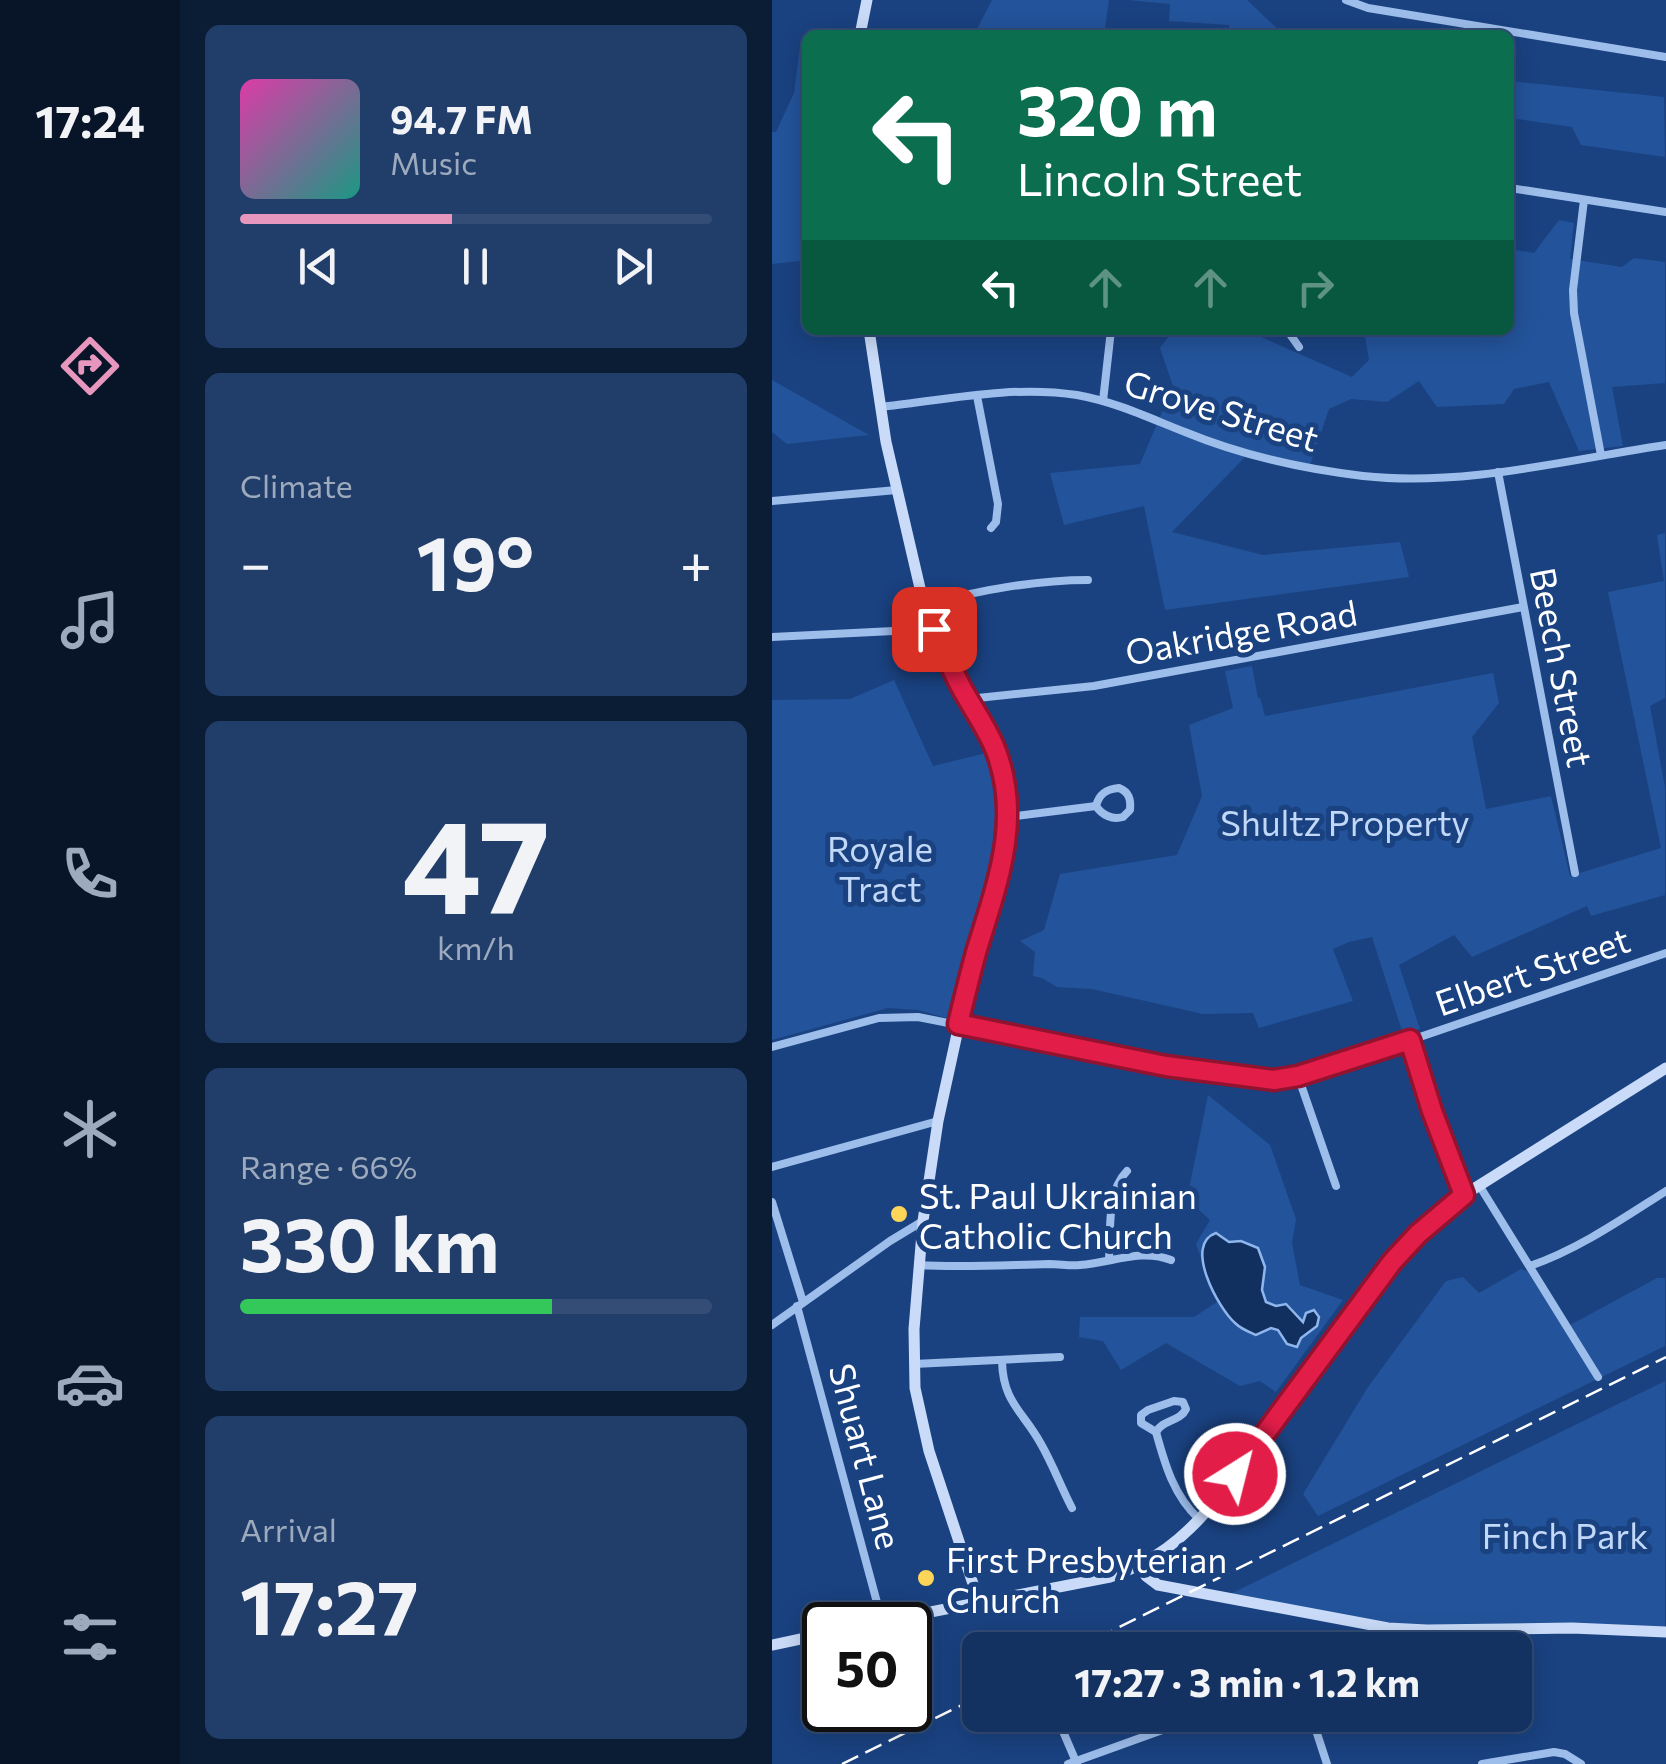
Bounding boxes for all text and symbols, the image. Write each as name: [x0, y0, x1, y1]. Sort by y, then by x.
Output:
text: 320 m: [1017, 65, 1218, 150]
icon: left: [852, 70, 982, 200]
text: 17:24: [35, 92, 145, 147]
text: 94.7 FM: [390, 95, 533, 142]
text: Music: [390, 142, 477, 182]
text: Lincoln Street: [1017, 150, 1302, 205]
icon: previous: [291, 239, 346, 294]
icon: pause: [448, 239, 503, 294]
icon: next: [606, 239, 661, 294]
icon: left: [973, 260, 1028, 315]
icon: ahead: [1078, 260, 1133, 315]
icon: ahead: [1183, 260, 1238, 315]
icon: right: [1288, 260, 1343, 315]
icon: directions: [55, 331, 125, 401]
street label: Grove Street: [1120, 359, 1324, 459]
text: Climate: [240, 465, 353, 505]
text: 19°: [417, 515, 534, 606]
text: −: [240, 528, 271, 595]
text: +: [680, 528, 712, 595]
street label: Beech Street: [1523, 564, 1603, 770]
icon: music: [55, 585, 125, 655]
pin: [892, 587, 977, 672]
street label: Oakridge Road: [1122, 589, 1360, 673]
icon: arrive: [907, 602, 962, 657]
text: 47: [402, 782, 550, 941]
park label: Shultz Property: [1220, 800, 1470, 843]
park label: Royale Tract: [827, 826, 933, 909]
icon: phone: [55, 839, 125, 909]
street label: Elbert Street: [1429, 917, 1635, 1023]
text: km/h: [437, 927, 515, 967]
icon: climate: [55, 1094, 125, 1164]
text: Range · 66%: [240, 1146, 417, 1186]
place label: St. Paul Ukrainian Catholic Church: [919, 1173, 1197, 1256]
text: 330 km: [240, 1196, 500, 1287]
marker: St. Paul Ukrainian Catholic Church: [888, 1203, 910, 1225]
icon: car: [55, 1348, 125, 1418]
street label: Shuart Lane: [822, 1359, 912, 1553]
position arrow: [1183, 1422, 1287, 1526]
text: Arrival: [240, 1509, 337, 1549]
park label: Finch Park: [1482, 1513, 1648, 1556]
place label: First Presbyterian Church: [946, 1537, 1227, 1620]
text: 17:27: [240, 1559, 418, 1650]
marker: First Presbyterian Church: [915, 1567, 937, 1589]
icon: filters: [55, 1602, 125, 1672]
speed limit sign: 50: [802, 1602, 932, 1732]
text: 17:27 · 3 min · 1.2 km: [1074, 1658, 1420, 1705]

